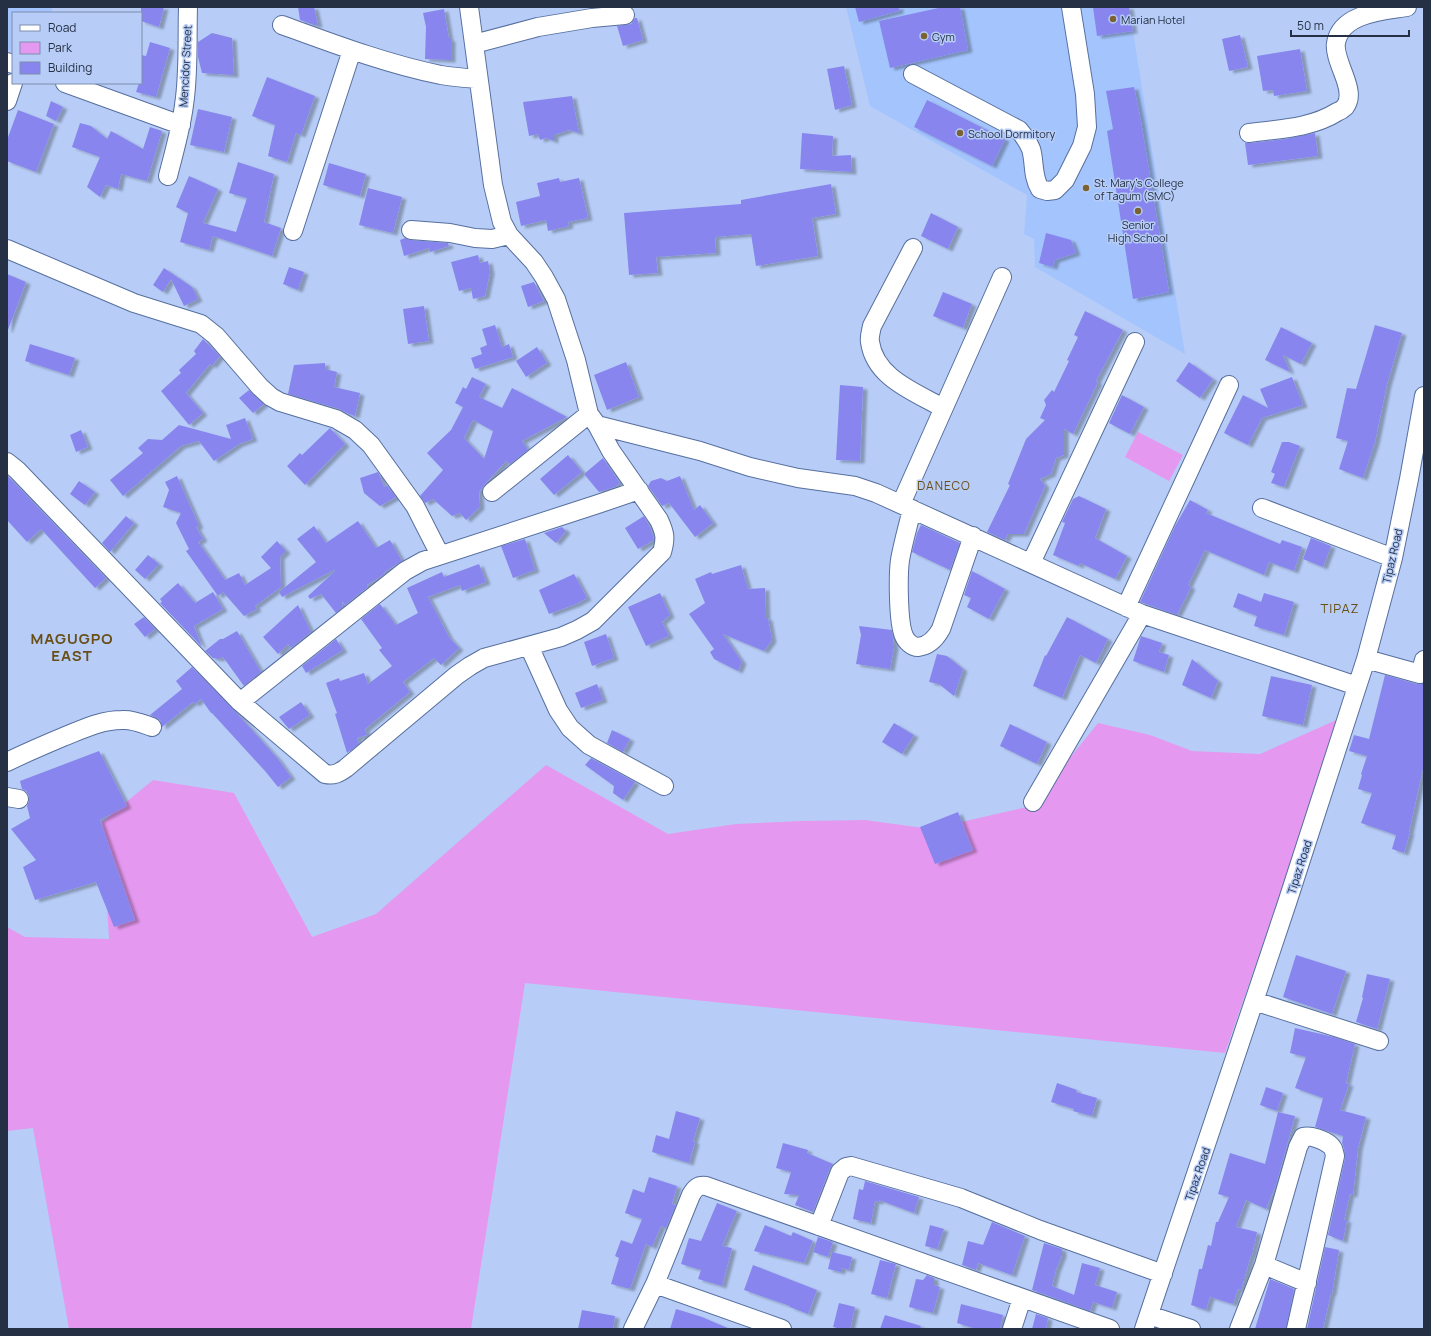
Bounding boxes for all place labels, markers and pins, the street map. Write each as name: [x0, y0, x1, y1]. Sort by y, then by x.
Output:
place label: Marian Hotel: [1121, 12, 1185, 27]
marker: Marian Hotel: [1108, 14, 1118, 24]
place label: Gym: [932, 29, 955, 44]
marker: Gym: [919, 31, 929, 41]
place label: School Dormitory: [968, 126, 1056, 141]
marker: School Dormitory: [955, 128, 965, 138]
place label: St. Mary's College of Tagum (SMC): [1094, 175, 1184, 203]
marker: St. Mary's College of Tagum (SMC): [1081, 183, 1091, 193]
marker: Senior High School: [1133, 206, 1143, 216]
place label: Senior High School: [1108, 217, 1168, 245]

